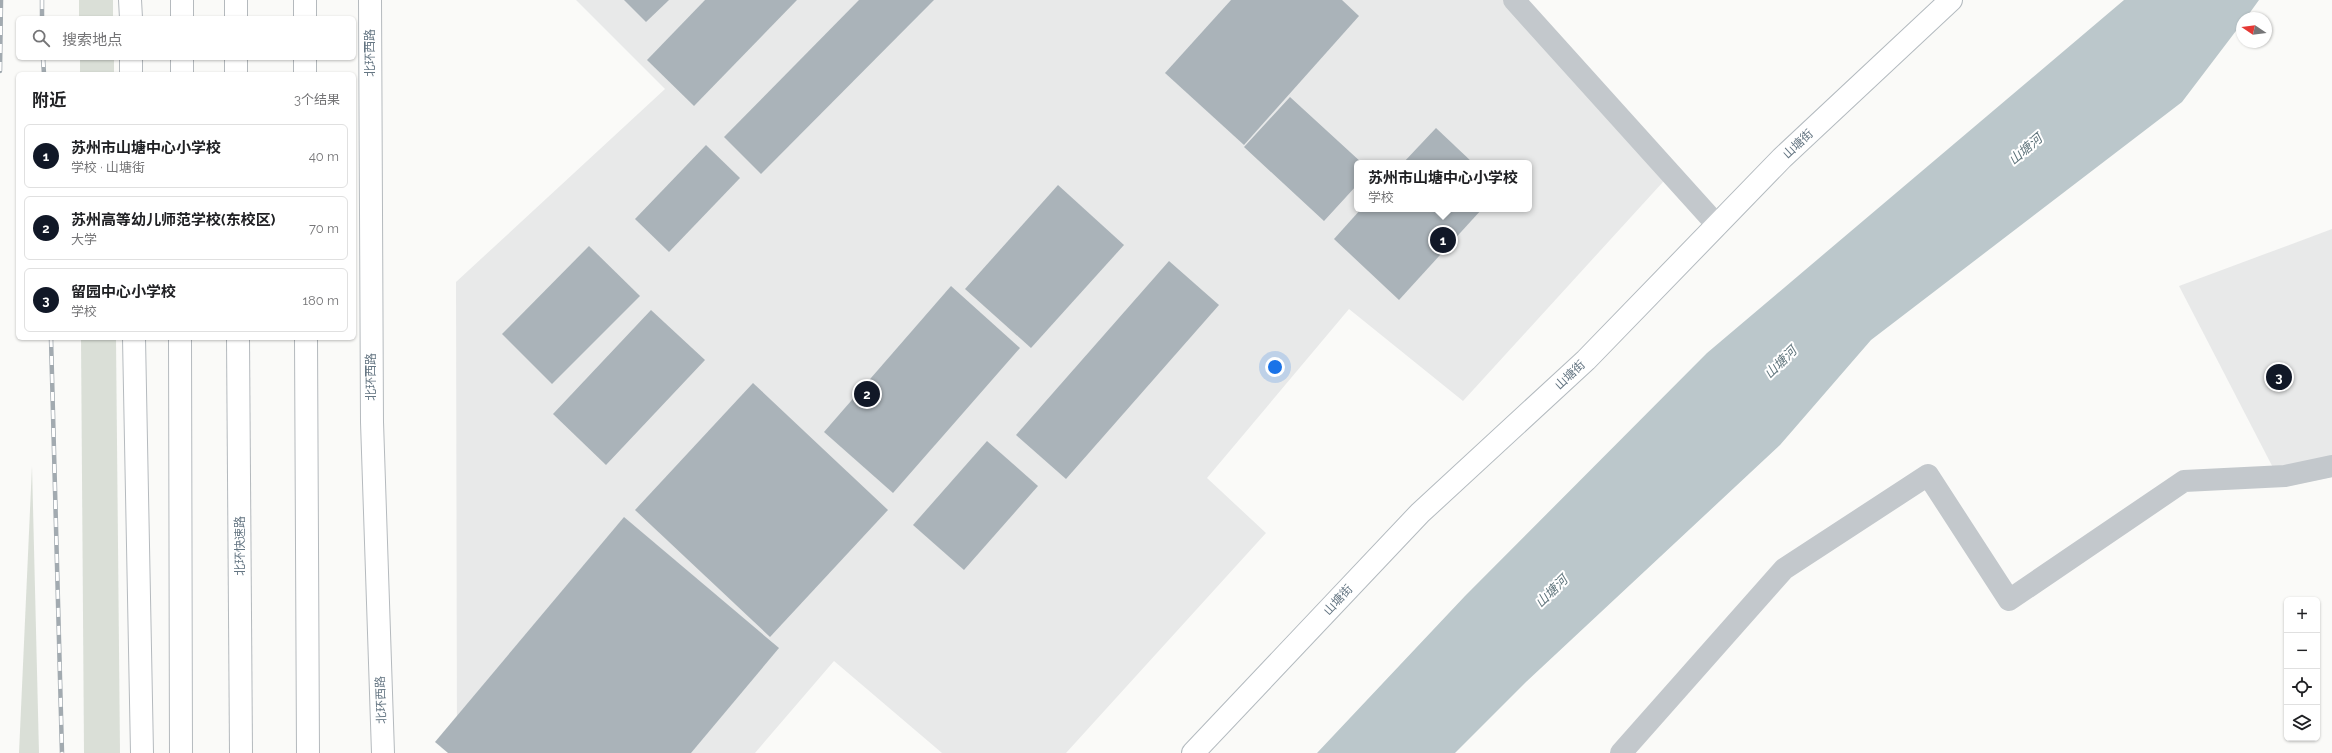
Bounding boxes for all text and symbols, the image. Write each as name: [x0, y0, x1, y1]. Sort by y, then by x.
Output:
north arrow: [2236, 12, 2272, 48]
search box: [16, 16, 356, 60]
icon: search: [30, 27, 52, 49]
street label: 北环西路: [363, 29, 377, 77]
text: 搜索地点: [62, 31, 122, 49]
text: 附近: [32, 90, 66, 110]
text: 3个结果: [294, 92, 340, 107]
street label: 山塘街: [1780, 127, 1816, 161]
water label: 山塘河: [2006, 129, 2047, 168]
text: 苏州市山塘中心小学校: [71, 139, 221, 157]
text: 1: [43, 149, 49, 164]
text: 40 m: [309, 149, 339, 164]
text: 学校 · 山塘街: [71, 160, 145, 175]
popup: [1354, 160, 1532, 212]
text: 苏州市山塘中心小学校: [1368, 169, 1518, 187]
text: 学校: [1368, 190, 1394, 205]
text: 苏州高等幼儿师范学校(东校区): [71, 211, 275, 229]
text: 2: [42, 221, 50, 236]
text: 70 m: [309, 221, 339, 236]
pin: 1: [1430, 225, 1456, 255]
text: 大学: [71, 232, 97, 247]
text: 留园中心小学校: [71, 283, 176, 301]
text: 3: [42, 293, 50, 308]
text: 180 m: [303, 293, 339, 308]
text: 学校: [71, 304, 97, 319]
water label: 山塘河: [1761, 341, 1802, 381]
street label: 北环西路: [364, 353, 378, 401]
your location: [1265, 357, 1285, 377]
street label: 山塘街: [1552, 358, 1588, 392]
pin: 3: [2266, 362, 2292, 392]
pin: 2: [854, 379, 880, 409]
street label: 北环快速路: [233, 516, 247, 576]
water label: 山塘河: [1532, 570, 1573, 610]
street label: 山塘街: [1321, 582, 1355, 618]
map controls: [2284, 597, 2320, 741]
button: +: [2284, 597, 2320, 633]
button: −: [2284, 633, 2320, 669]
button: locate: [2284, 669, 2320, 705]
street label: 北环西路: [373, 676, 389, 724]
button: layers: [2284, 705, 2320, 741]

